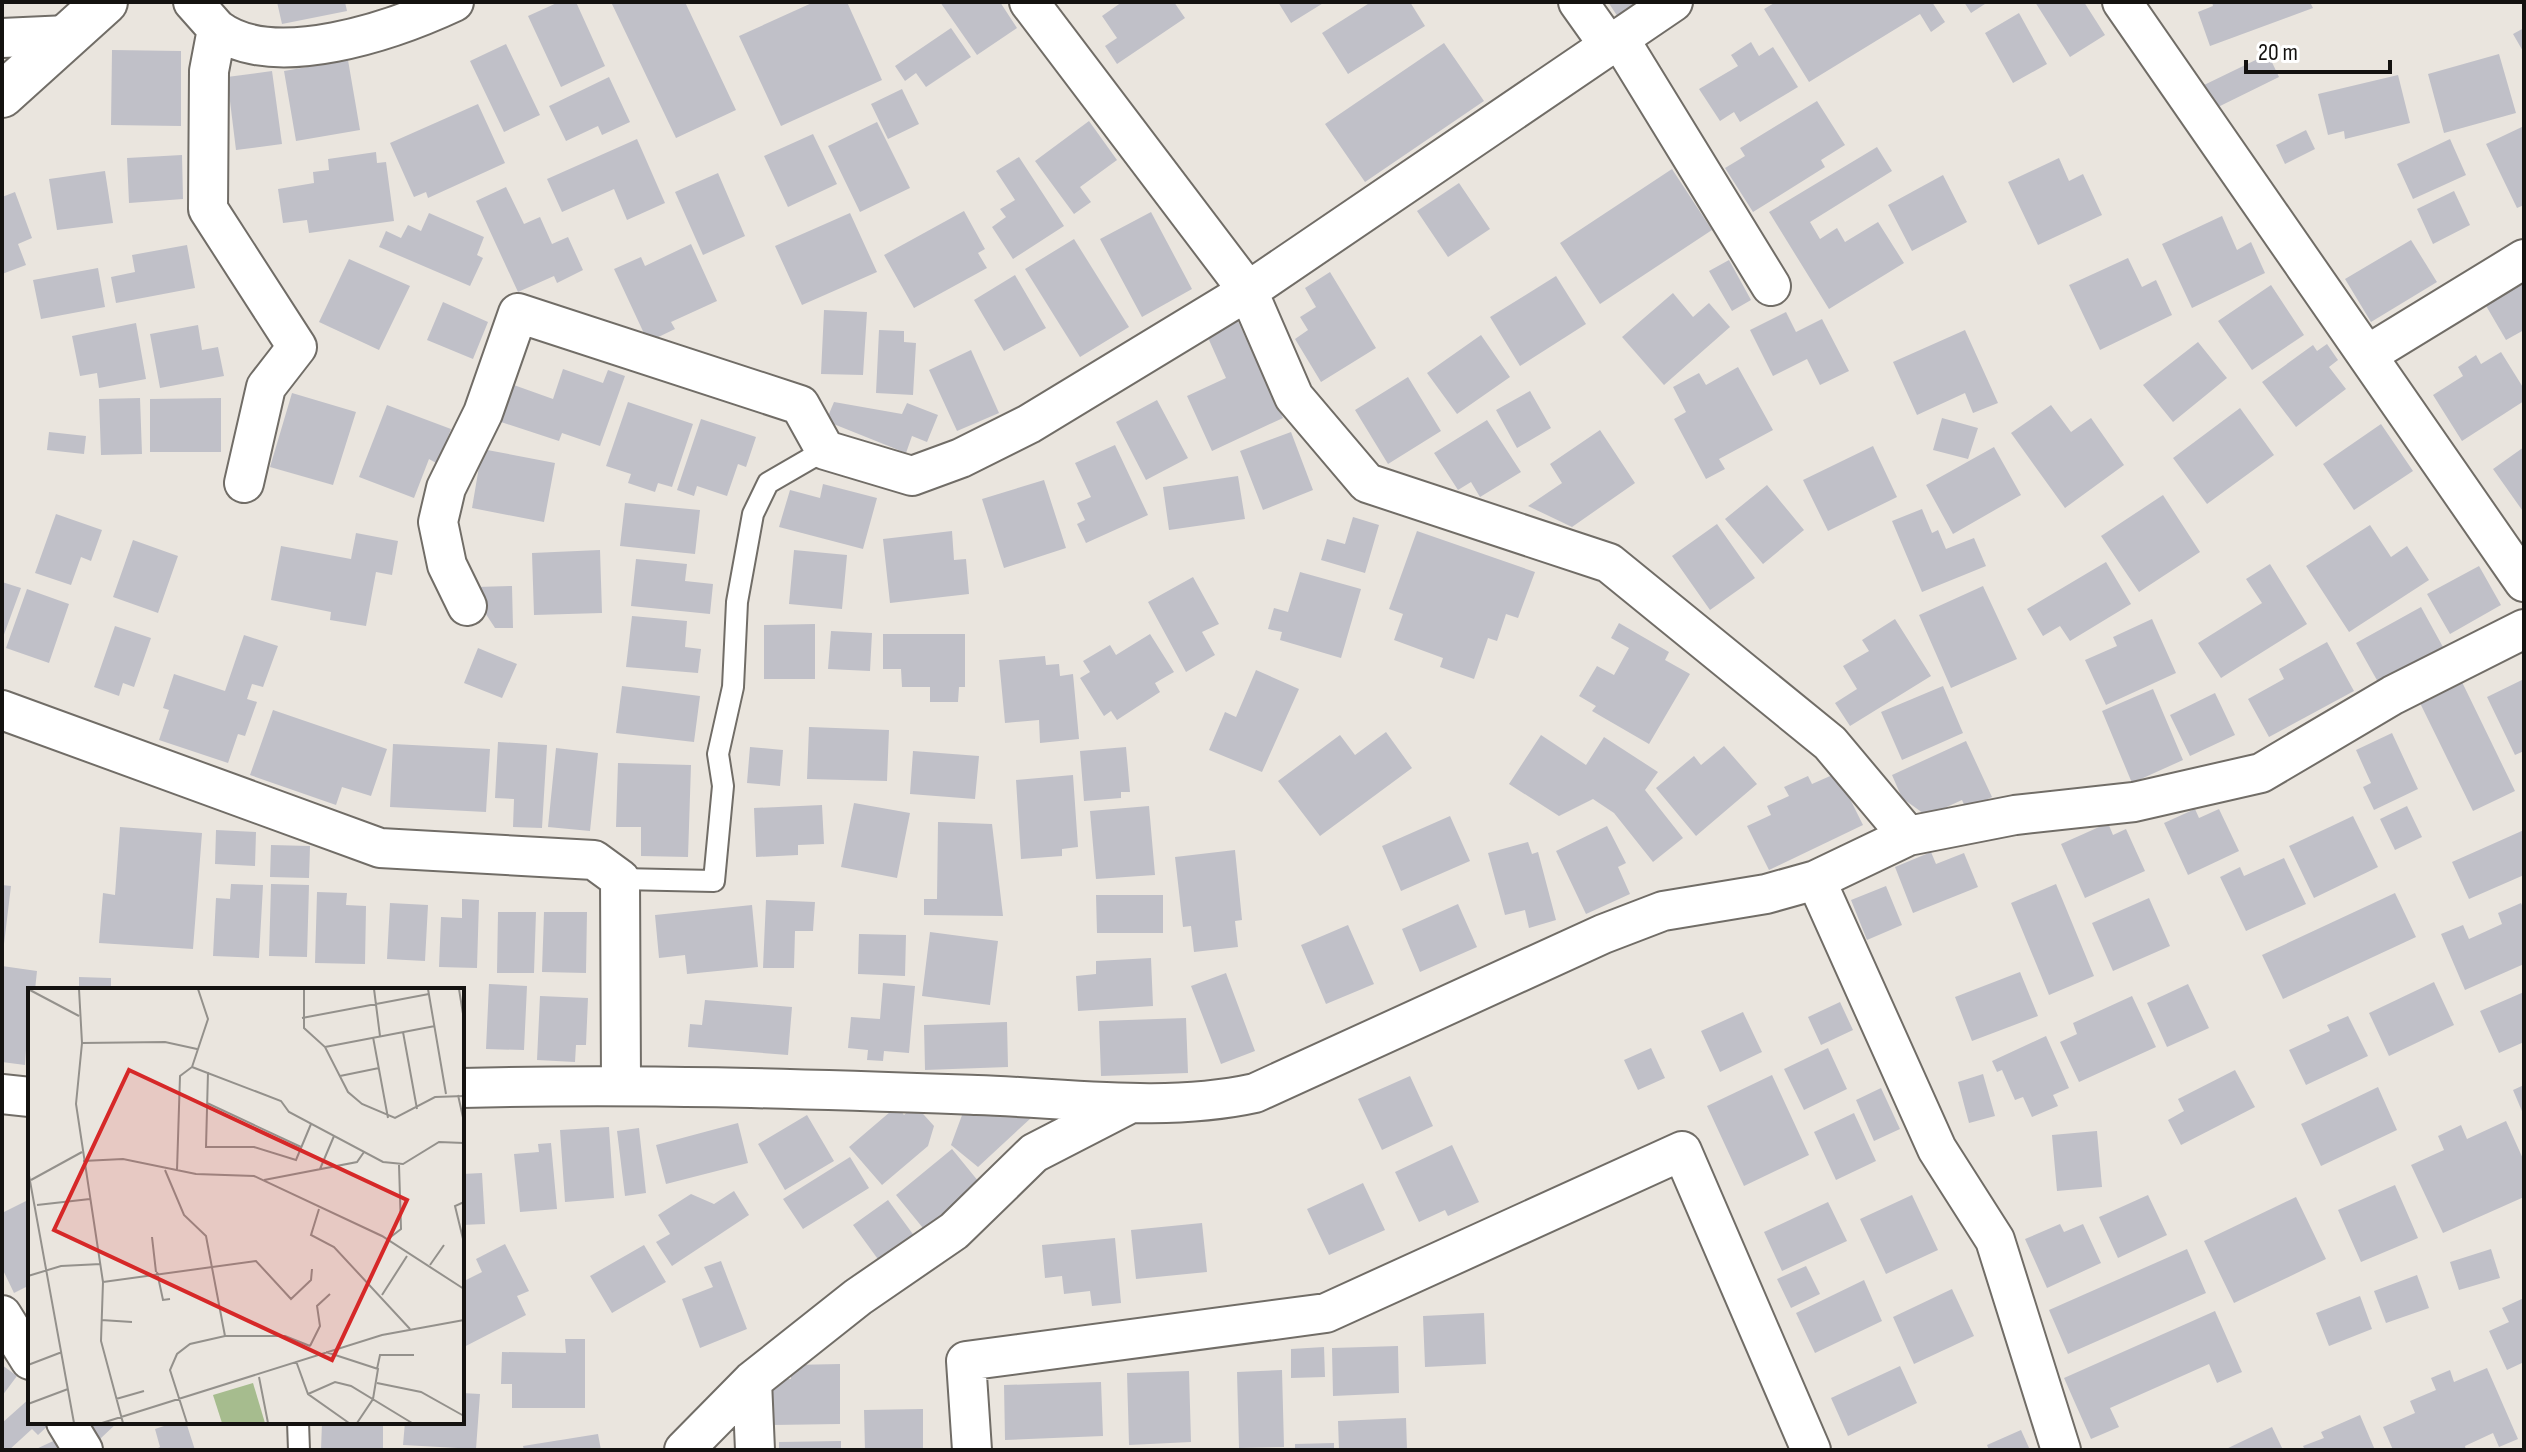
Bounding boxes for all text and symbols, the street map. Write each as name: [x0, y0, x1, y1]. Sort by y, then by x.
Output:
scale bar: [2246, 24, 2390, 74]
text: 20 m: [2258, 38, 2298, 67]
inset map: [28, 988, 464, 1424]

